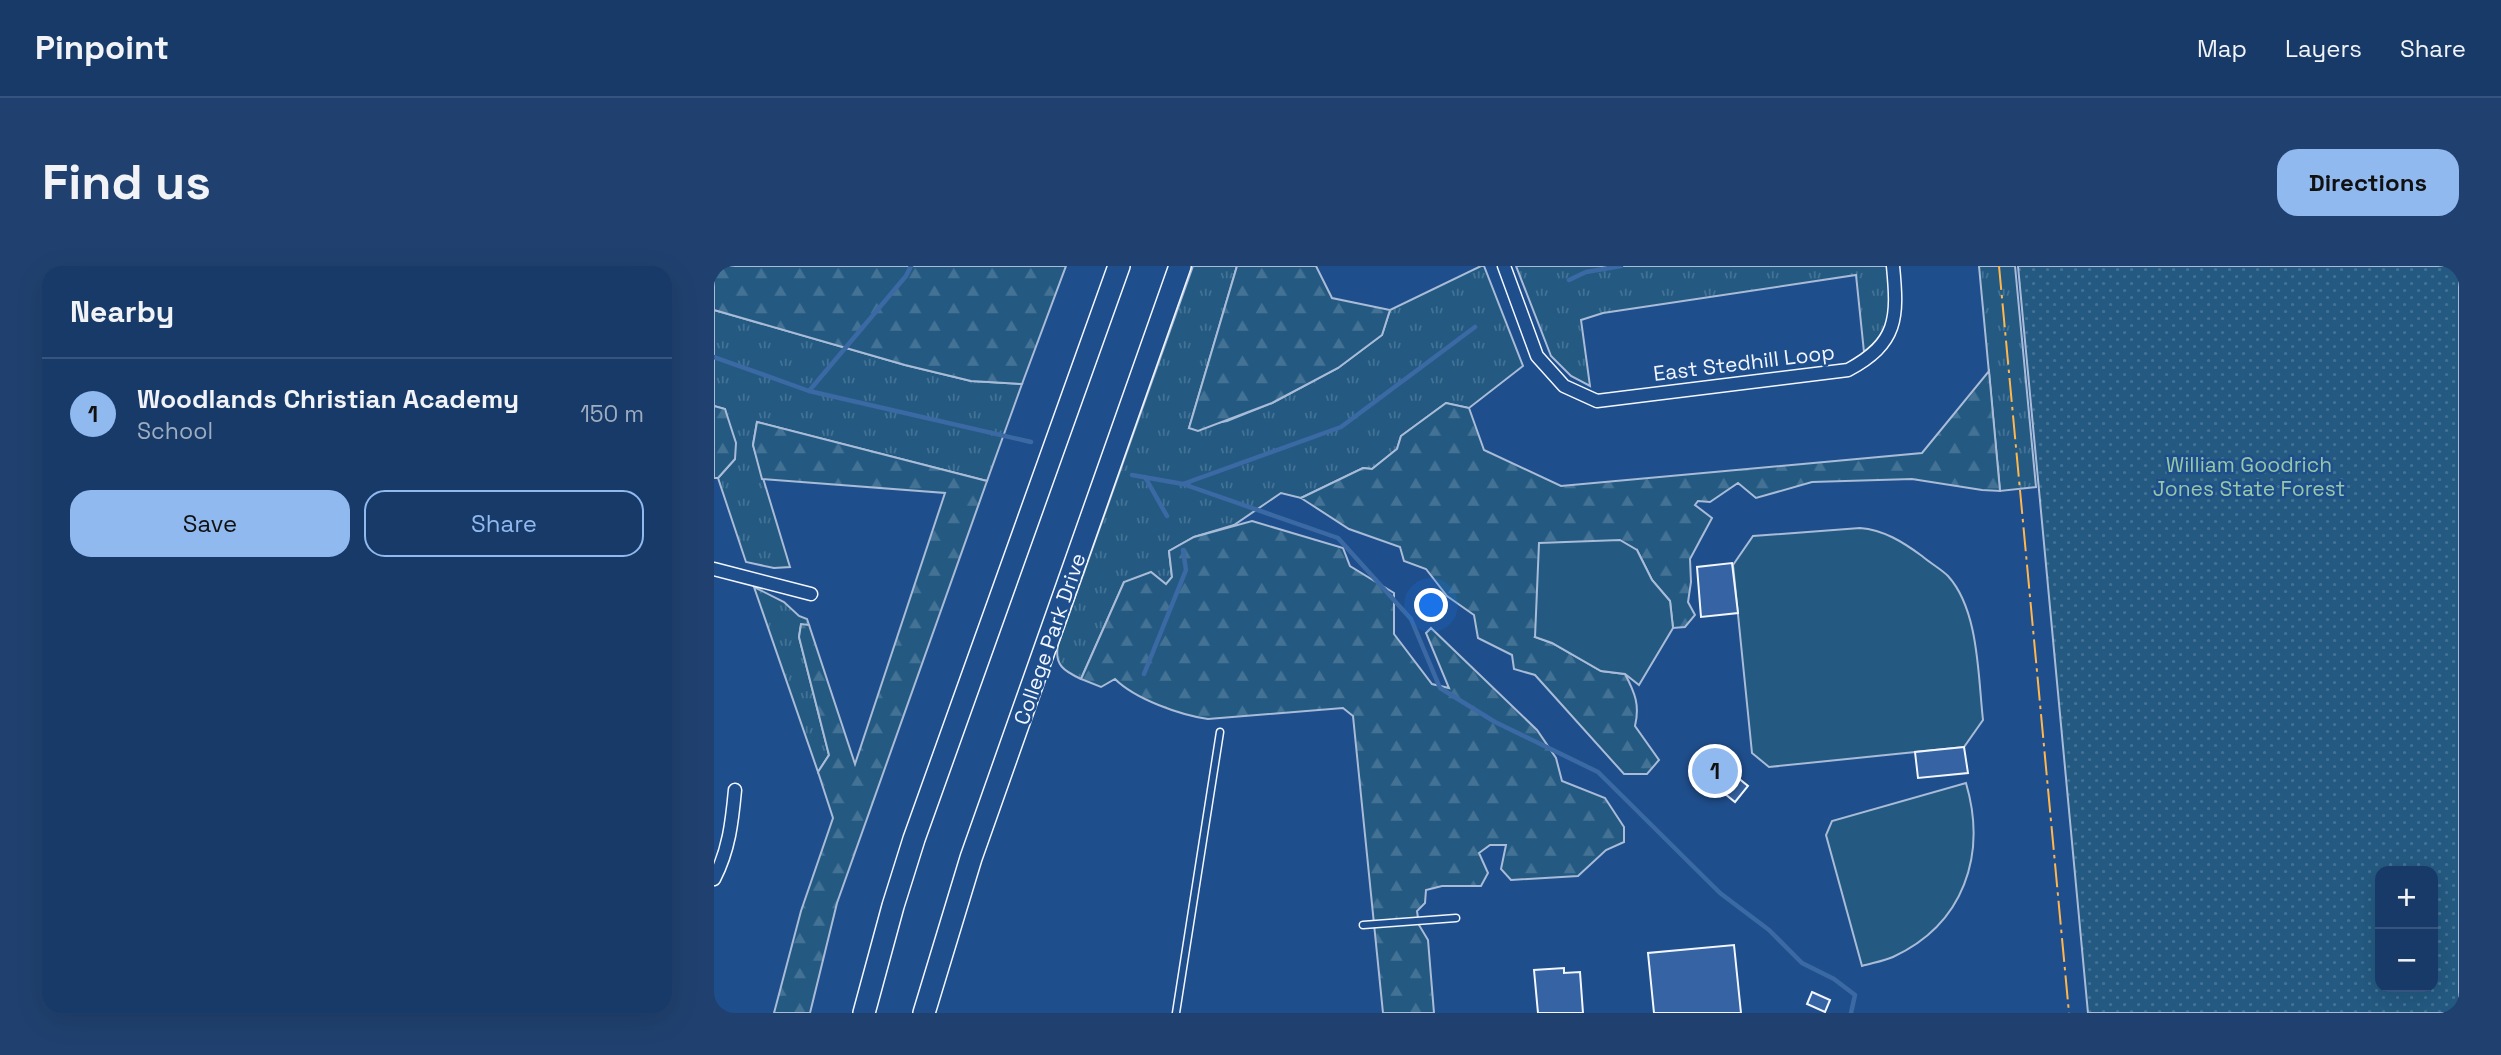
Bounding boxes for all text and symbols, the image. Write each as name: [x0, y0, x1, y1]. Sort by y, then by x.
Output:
text: Pinpoint: [35, 27, 169, 69]
text: Map: [2197, 33, 2247, 64]
text: Layers: [2285, 33, 2362, 64]
text: Share: [2400, 33, 2466, 64]
button: Directions: [2277, 149, 2459, 216]
text: Find us: [42, 151, 211, 213]
text: Nearby: [70, 292, 174, 331]
street label: East Stedhill Loop: [1652, 338, 1836, 387]
text: Woodlands Christian Academy: [137, 382, 519, 416]
text: 1: [88, 399, 98, 429]
text: 150 m: [580, 399, 644, 429]
text: School: [137, 416, 213, 446]
park label: William Goodrich Jones State Forest: [2153, 451, 2345, 502]
button: Save: [70, 490, 350, 557]
button: Share: [364, 490, 644, 557]
street label: College Park Drive: [1007, 549, 1092, 728]
your location: [1414, 588, 1448, 622]
pin: 1: [1692, 745, 1738, 797]
map controls: [2375, 866, 2438, 992]
button: +: [2375, 866, 2438, 929]
button: −: [2375, 929, 2438, 992]

